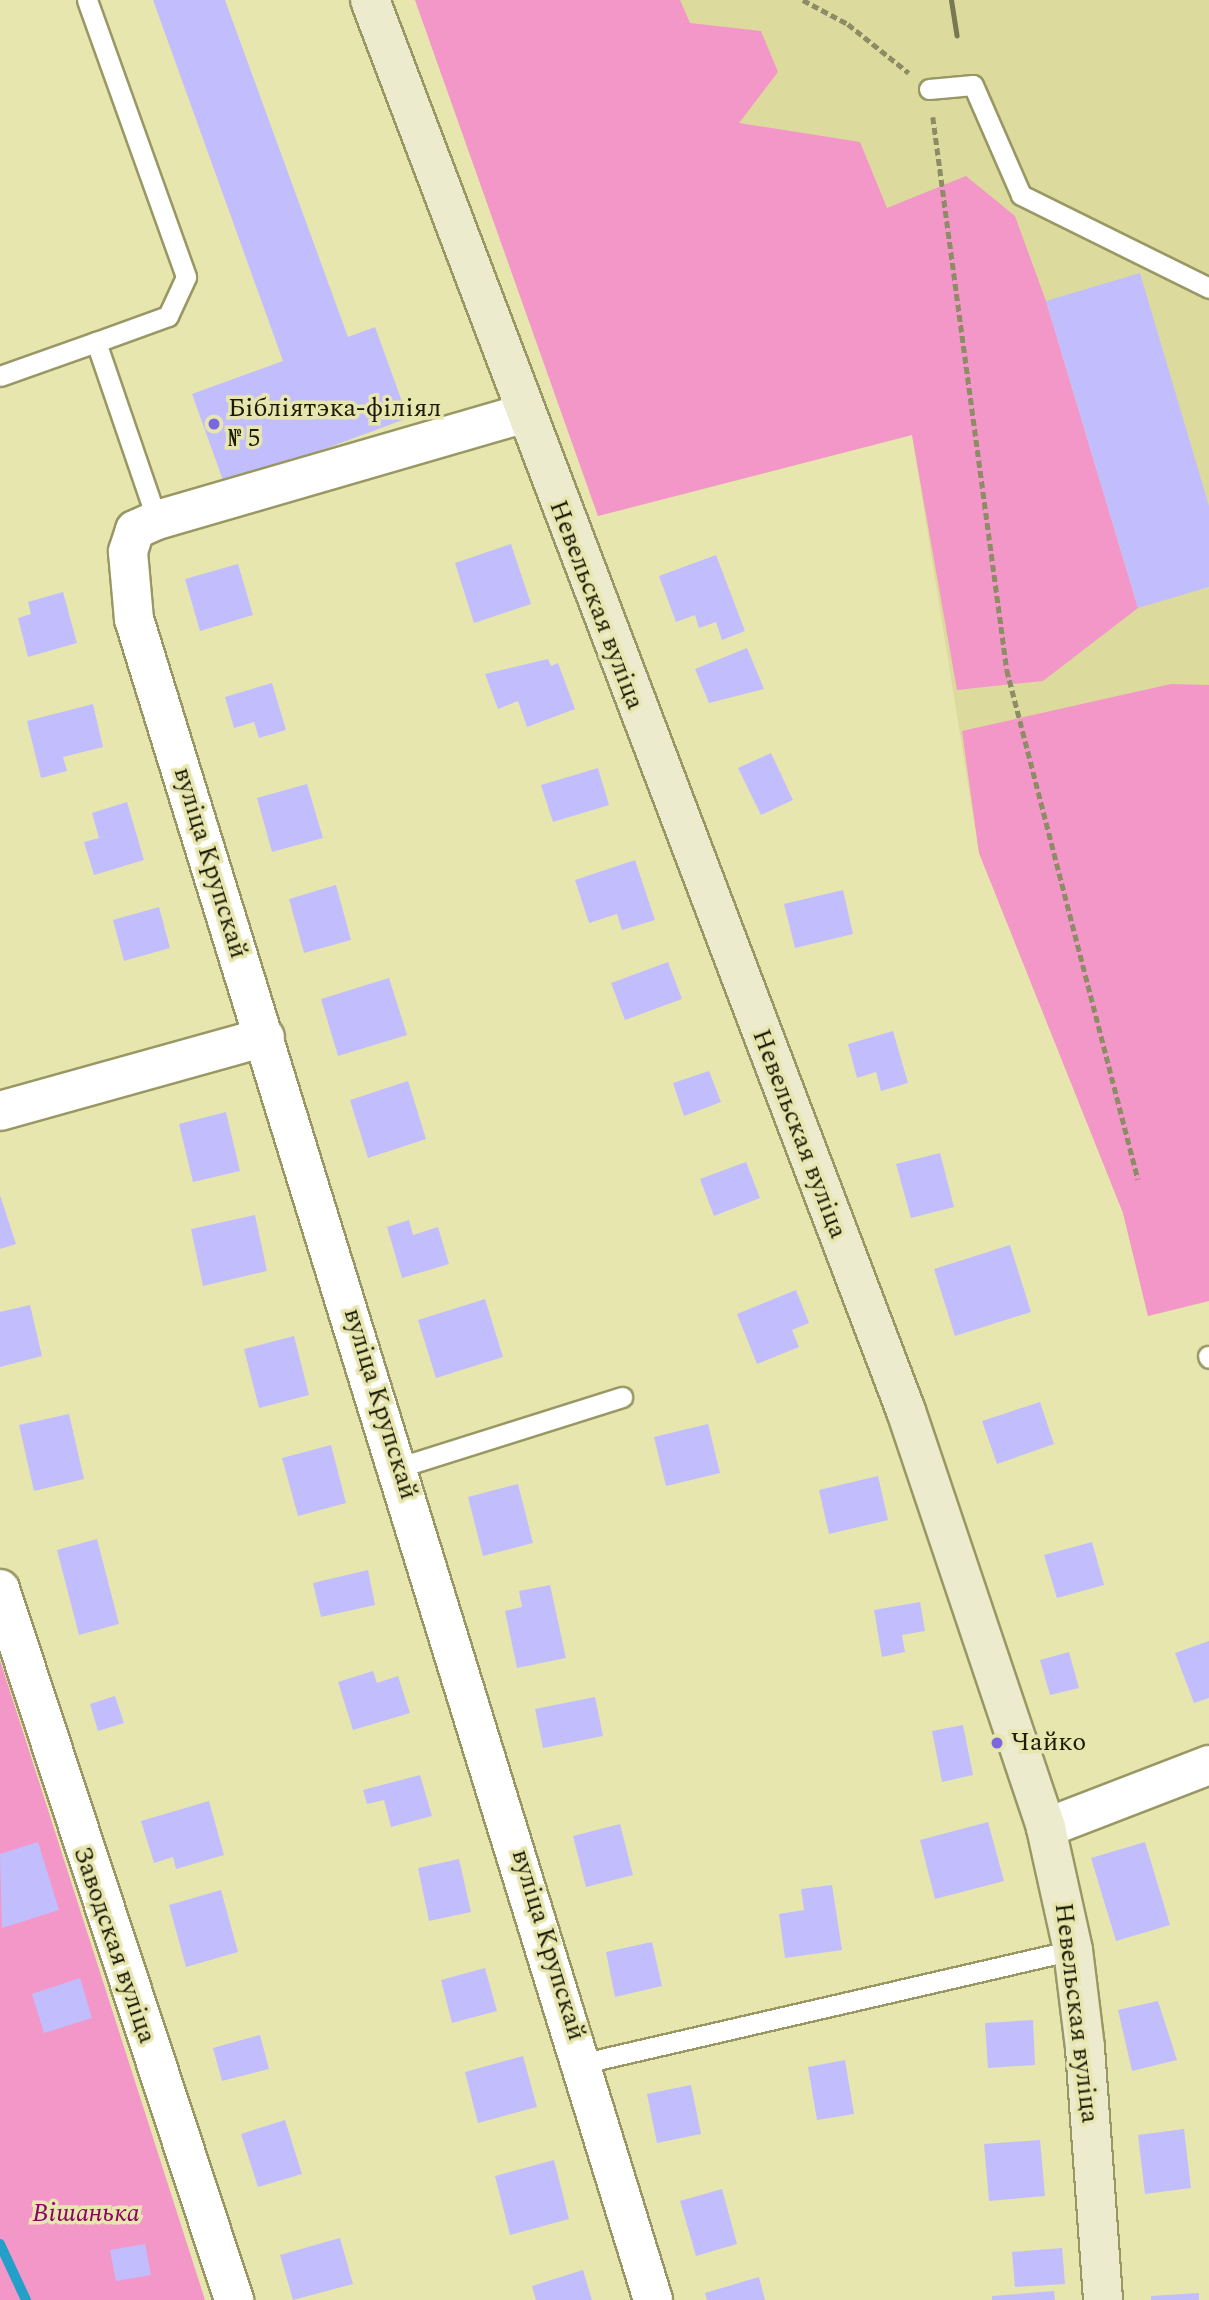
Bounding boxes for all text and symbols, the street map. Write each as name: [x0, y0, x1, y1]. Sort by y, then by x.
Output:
place label: Бібліятэка-філіял № 5: [228, 393, 441, 454]
marker: Бібліятэка-філіял № 5: [206, 416, 222, 432]
street label: Невельская вуліца: [542, 496, 650, 714]
street label: вуліца Крупскай: [166, 764, 254, 962]
street label: Невельская вуліца: [745, 1025, 853, 1243]
street label: вуліца Крупскай: [336, 1305, 424, 1503]
place label: Чайко: [1011, 1727, 1086, 1759]
marker: Чайко: [989, 1735, 1005, 1751]
street label: Заводская вуліца: [66, 1842, 162, 2048]
street label: вуліца Крупскай: [504, 1846, 592, 2044]
street label: Невельская вуліца: [1047, 1901, 1105, 2125]
park label: Вішанька: [32, 2198, 140, 2230]

